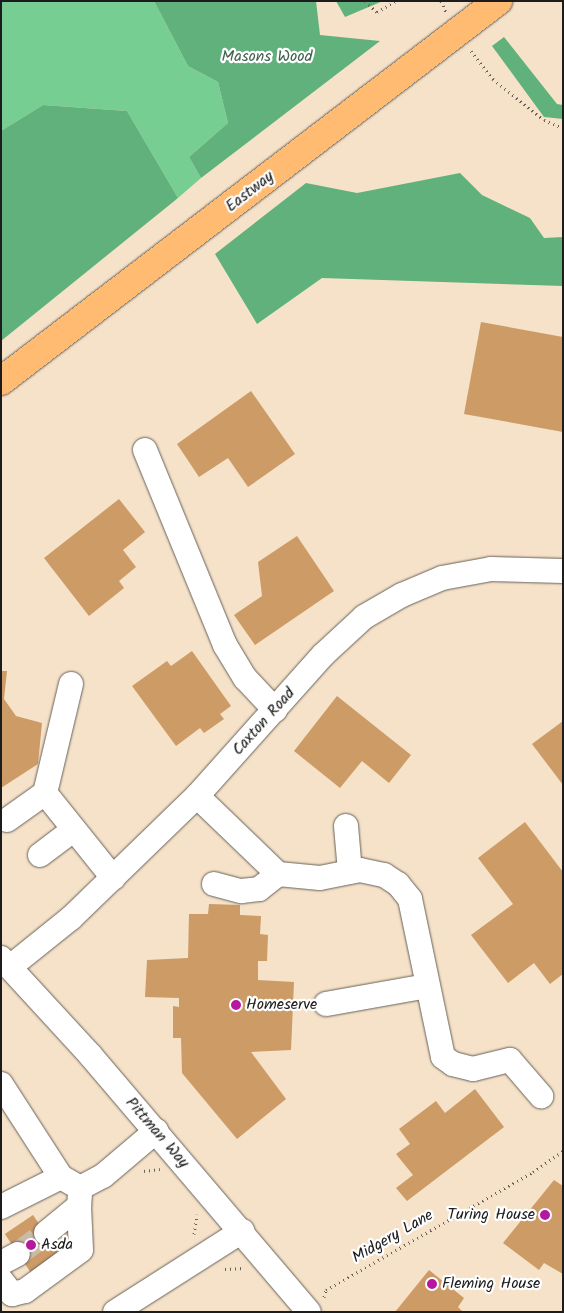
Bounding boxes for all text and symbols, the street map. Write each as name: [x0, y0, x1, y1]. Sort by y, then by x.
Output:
park label: Masons Wood: [222, 47, 312, 67]
street label: Eastway: [222, 167, 278, 217]
street label: Caxton Road: [229, 684, 299, 760]
place label: Homeserve: [246, 995, 317, 1015]
marker: Homeserve: [230, 999, 242, 1011]
street label: Pittman Way: [121, 1094, 193, 1172]
place label: Turing House: [447, 1205, 535, 1225]
street label: Midgery Lane: [349, 1206, 437, 1268]
marker: Turing House: [539, 1209, 551, 1221]
place label: Asda: [41, 1235, 73, 1255]
marker: Asda: [25, 1239, 37, 1251]
place label: Fleming House: [442, 1274, 540, 1294]
marker: Fleming House: [426, 1278, 438, 1290]

